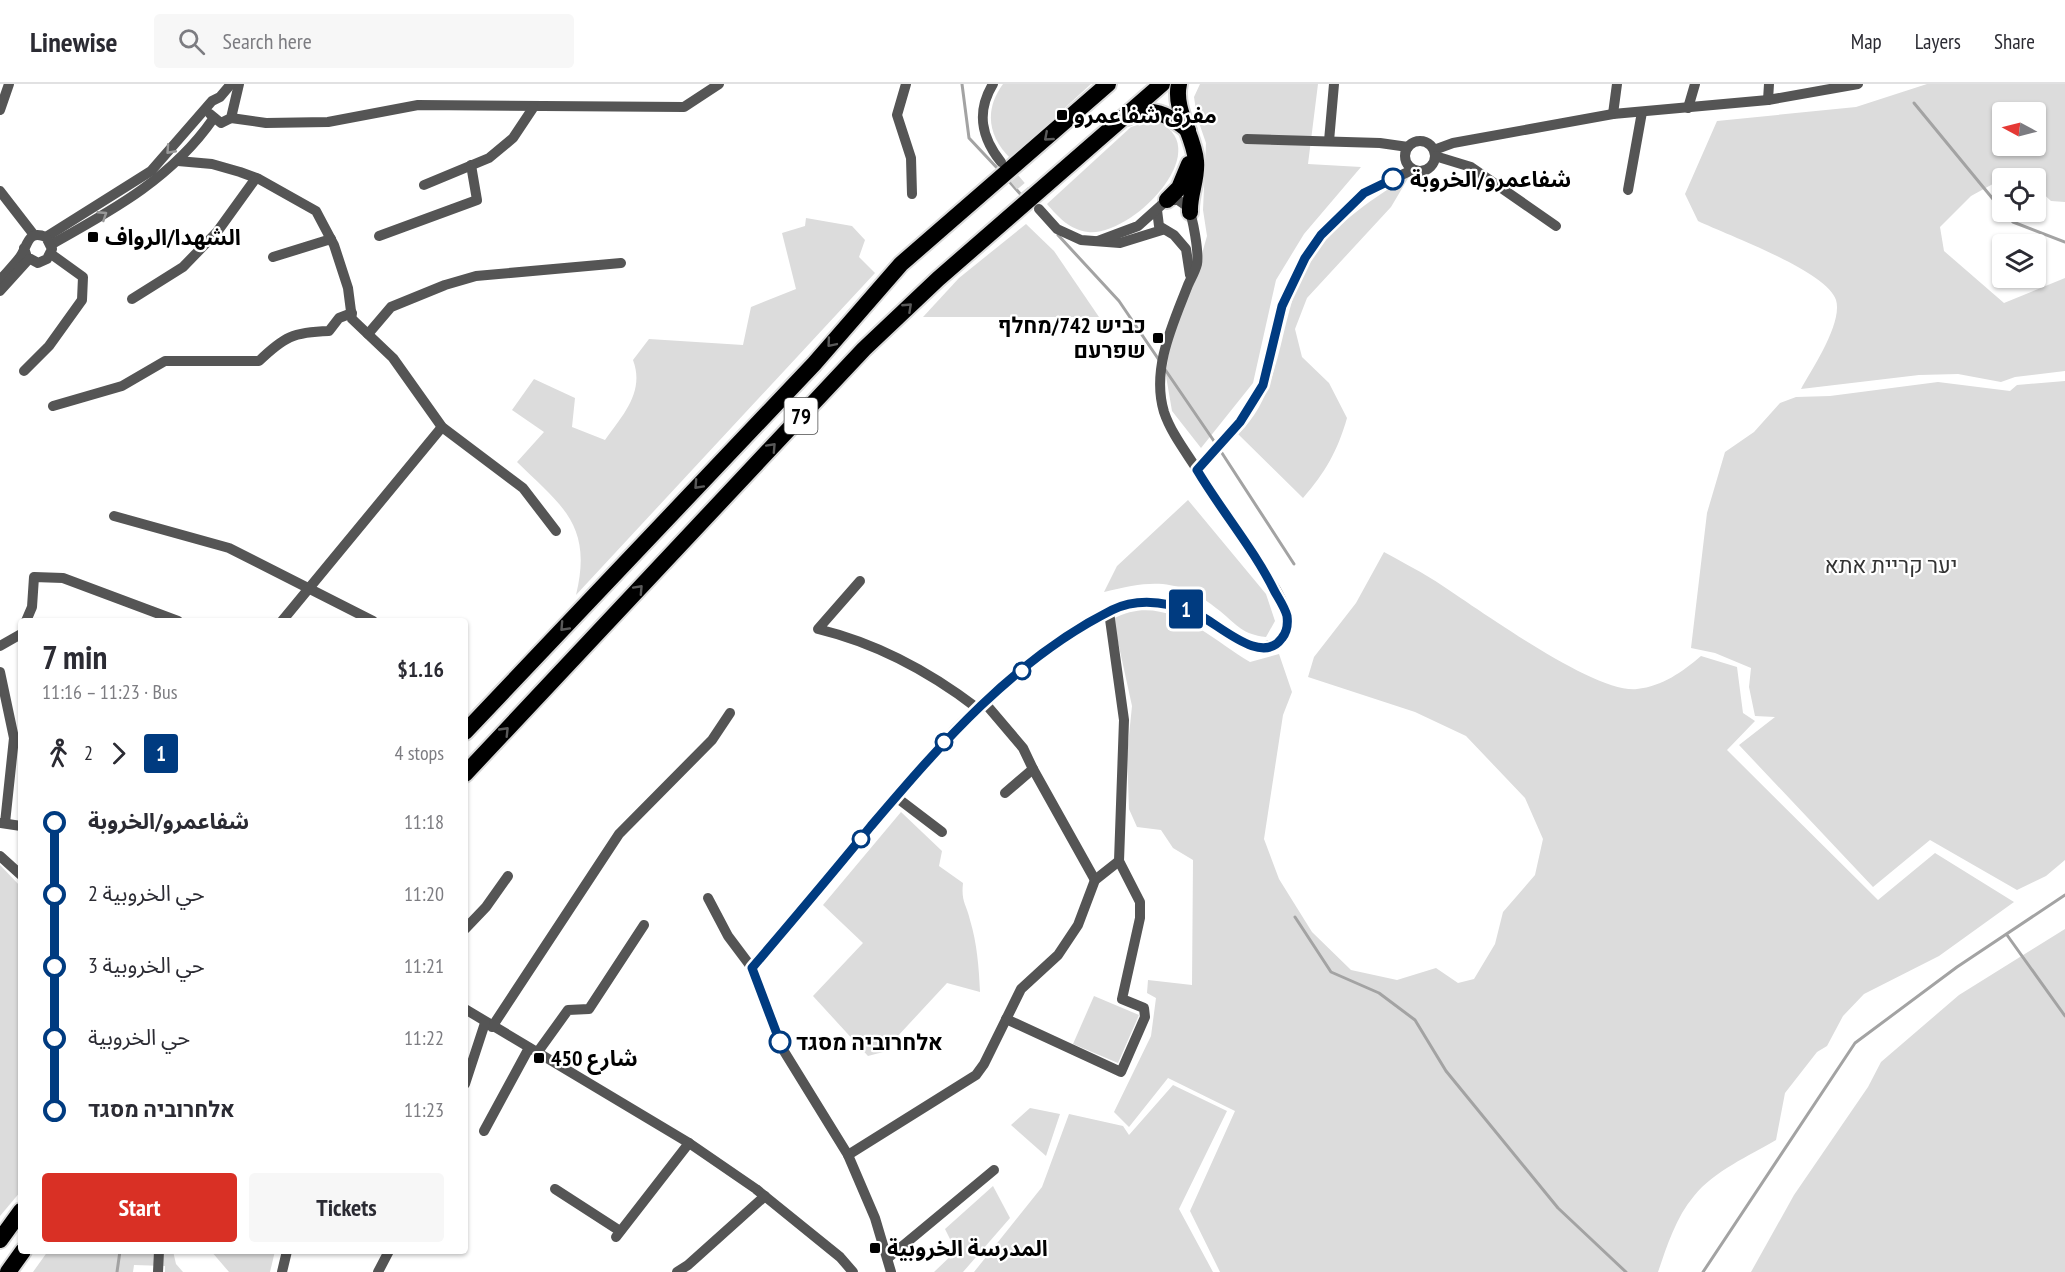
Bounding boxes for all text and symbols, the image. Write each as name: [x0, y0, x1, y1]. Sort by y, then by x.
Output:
search box: [154, 14, 574, 68]
text: Linewise: [30, 23, 118, 60]
icon: search: [175, 25, 208, 58]
text: Search here: [223, 27, 312, 55]
text: Map: [1851, 28, 1882, 55]
text: Layers: [1915, 28, 1961, 55]
text: Share: [1994, 28, 2035, 55]
place label: مفرق شفاعمرو: [1074, 101, 1217, 129]
north arrow: [1992, 102, 2046, 156]
map controls: [1992, 102, 2046, 288]
marker: مفرق شفاعمرو: [1055, 108, 1069, 122]
one-way arrow: [1044, 129, 1055, 140]
one-way arrow: [166, 143, 177, 154]
place label: شفاعمرو/الخروبة: [1410, 165, 1571, 193]
marker: شفاعمرو/الخروبة: [1382, 168, 1404, 190]
button: locate: [1992, 168, 2046, 222]
one-way arrow: [96, 212, 107, 223]
place label: الشهدا/الرواف: [105, 223, 241, 251]
marker: الشهدا/الرواف: [86, 230, 100, 244]
button: layers: [1992, 234, 2046, 288]
one-way arrow: [901, 304, 912, 315]
place label: כביש 742/מחלף שפרעם: [998, 311, 1146, 364]
marker: כביש 742/מחלף שפרעם: [1151, 331, 1165, 345]
one-way arrow: [828, 336, 839, 347]
road number: 79: [784, 398, 818, 434]
one-way arrow: [765, 443, 776, 454]
one-way arrow: [694, 479, 705, 489]
park label: יער קריית אתא: [1825, 551, 1957, 579]
one-way arrow: [632, 586, 643, 596]
line badge: 1: [1166, 590, 1206, 628]
text: 1: [1181, 596, 1191, 623]
one-way arrow: [560, 620, 571, 630]
text: 7 min: [42, 635, 107, 678]
text: $1.16: [397, 655, 444, 683]
unlabelled marker: [1013, 662, 1031, 680]
text: 11:16 – 11:23 · Bus: [42, 679, 177, 705]
one-way arrow: [498, 728, 509, 739]
unlabelled marker: [935, 733, 953, 751]
icon: walk: [42, 737, 75, 770]
icon: forward: [102, 737, 135, 770]
text: 2: [84, 740, 93, 766]
text: 1: [156, 740, 166, 767]
text: 4 stops: [395, 740, 444, 766]
text: شفاعمرو/الخروبة: [88, 807, 249, 835]
text: 11:18: [404, 809, 444, 835]
unlabelled marker: [852, 830, 870, 848]
text: حي الخروبية 2: [88, 879, 205, 907]
text: 11:20: [404, 881, 444, 907]
text: حي الخروبية 3: [88, 951, 205, 979]
text: 11:21: [404, 953, 444, 979]
text: حي الخروبية: [88, 1023, 190, 1051]
text: 11:22: [404, 1025, 444, 1051]
place label: אלחרוביה מסגד: [796, 1028, 943, 1056]
marker: אלחרוביה מסגד: [769, 1031, 791, 1053]
place label: شارع 450: [551, 1044, 638, 1075]
marker: شارع 450: [532, 1051, 546, 1065]
text: אלחרוביה מסגד: [88, 1095, 235, 1123]
text: 11:23: [404, 1097, 444, 1123]
button: Start: [42, 1173, 237, 1242]
button: Tickets: [249, 1173, 444, 1242]
place label: المدرسة الخروبية: [887, 1234, 1048, 1262]
marker: المدرسة الخروبية: [868, 1241, 882, 1255]

